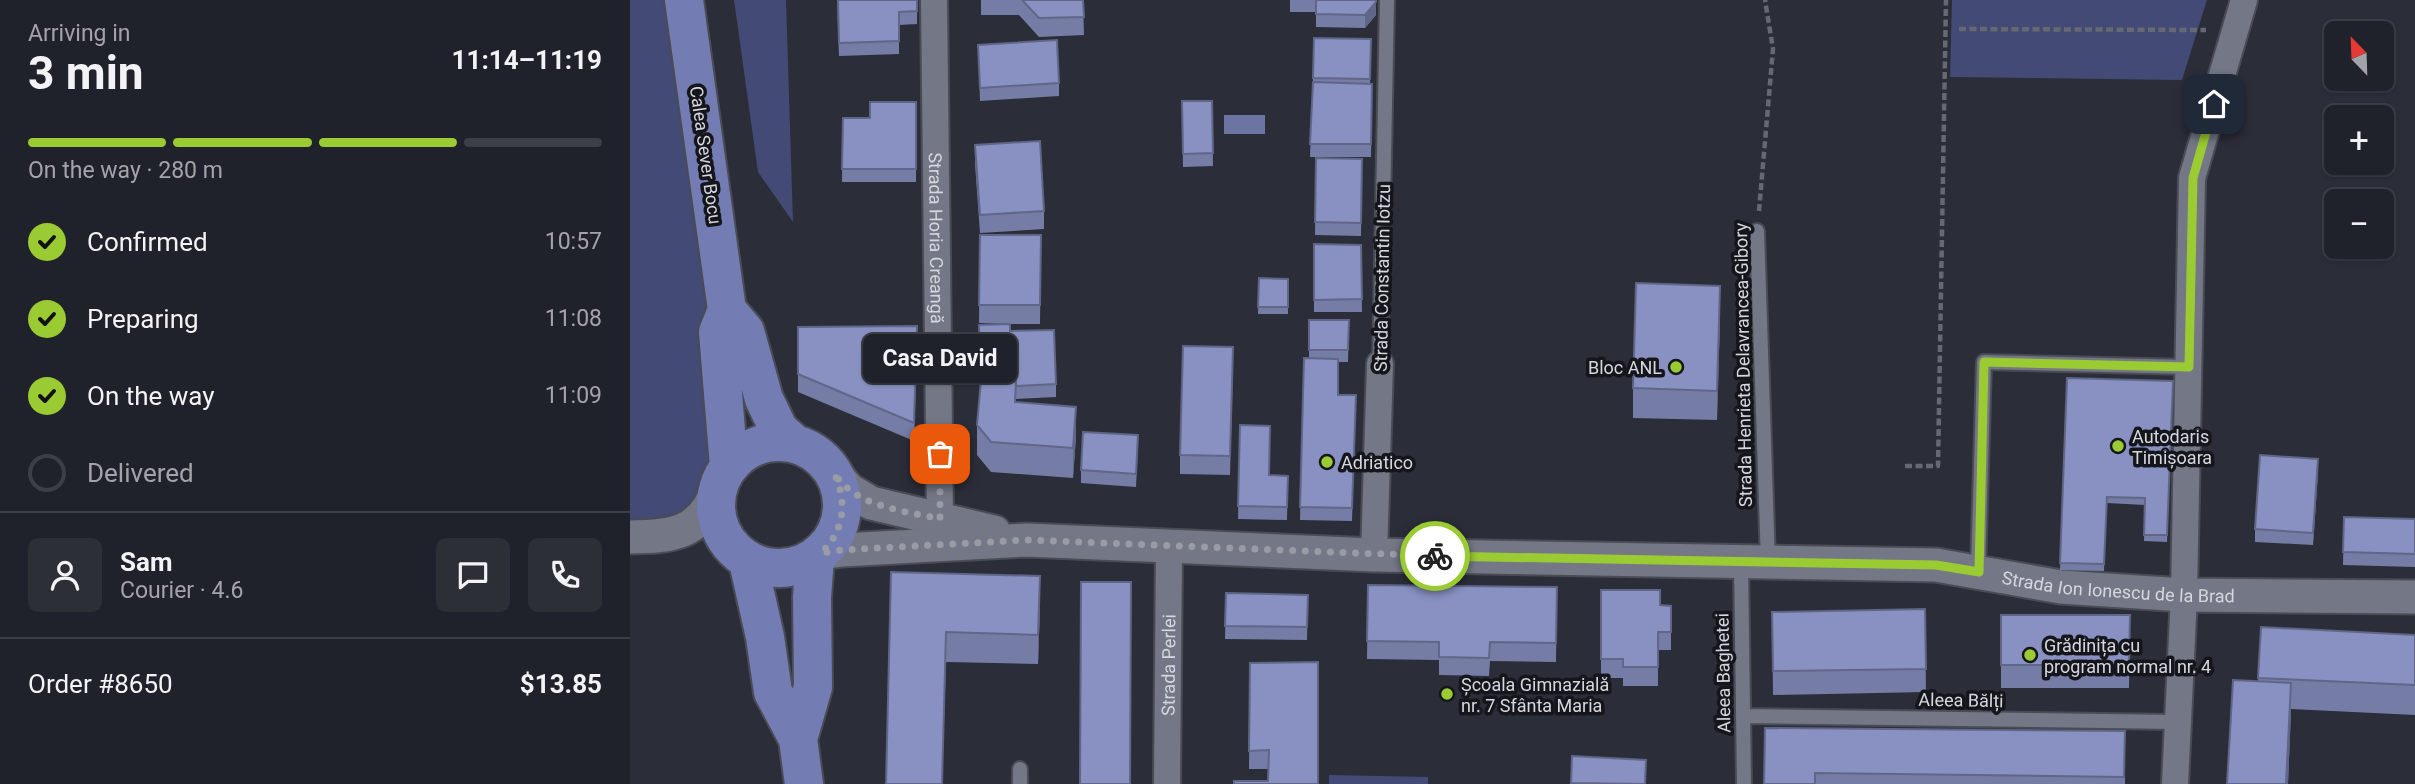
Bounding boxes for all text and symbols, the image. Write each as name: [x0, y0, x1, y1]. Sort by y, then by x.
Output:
text: Arriving in: [28, 20, 131, 47]
north arrow: [2324, 21, 2394, 91]
map controls: [2324, 21, 2394, 259]
text: 11:14–11:19: [452, 45, 602, 75]
text: 3 min: [28, 46, 144, 100]
pin: [2184, 74, 2244, 134]
street label: Calea Sever Bocu: [686, 85, 726, 225]
icon: home: [2195, 85, 2233, 123]
button: +: [2324, 105, 2394, 175]
street label: Strada Horia Creangă: [925, 152, 948, 324]
text: On the way · 280 m: [28, 157, 223, 184]
street label: Strada Constantin Iotzu: [1370, 184, 1394, 372]
button: −: [2324, 189, 2394, 259]
street label: Strada Henrieta Delavrancea-Gibory: [1730, 222, 1756, 507]
icon: check: [28, 223, 66, 261]
text: Confirmed: [87, 227, 208, 257]
text: 10:57: [545, 228, 602, 255]
icon: check: [28, 300, 66, 338]
text: Preparing: [87, 304, 199, 334]
text: 11:08: [545, 305, 602, 332]
callout: Casa David: [863, 335, 1017, 384]
text: Casa David: [883, 345, 997, 372]
place label: Bloc ANL: [1588, 357, 1662, 378]
marker: Bloc ANL: [1668, 359, 1684, 375]
icon: check: [28, 377, 66, 415]
text: On the way: [87, 381, 215, 411]
text: 11:09: [545, 382, 602, 409]
pin: [910, 424, 970, 484]
place label: Autodaris Timișoara: [2132, 426, 2212, 469]
icon: bag: [921, 435, 959, 473]
marker: Autodaris Timișoara: [2110, 438, 2126, 454]
place label: Adriatico: [1341, 452, 1413, 473]
marker: Adriatico: [1319, 454, 1335, 470]
text: Delivered: [87, 458, 194, 488]
courier: [1400, 521, 1470, 591]
icon: bike: [1416, 537, 1454, 575]
button: person: [28, 538, 102, 612]
button: chat: [436, 538, 510, 612]
button: phone: [528, 538, 602, 612]
text: Sam: [120, 547, 172, 577]
street label: Strada Ion Ionescu de la Brad: [2000, 566, 2235, 606]
text: Courier · 4.6: [120, 577, 243, 604]
street label: Aleea Baghetei: [1711, 613, 1735, 733]
street label: Strada Perlei: [1157, 614, 1179, 716]
place label: Grădinița cu program normal nr. 4: [2044, 635, 2211, 677]
marker: Grădinița cu program normal nr. 4: [2022, 647, 2038, 663]
text: Order #8650: [28, 669, 173, 699]
text: $13.85: [520, 669, 602, 699]
place label: Școala Gimnazială nr. 7 Sfânta Maria: [1461, 674, 1609, 716]
marker: Școala Gimnazială nr. 7 Sfânta Maria: [1439, 686, 1455, 702]
street label: Aleea Bălți: [1918, 689, 2004, 712]

